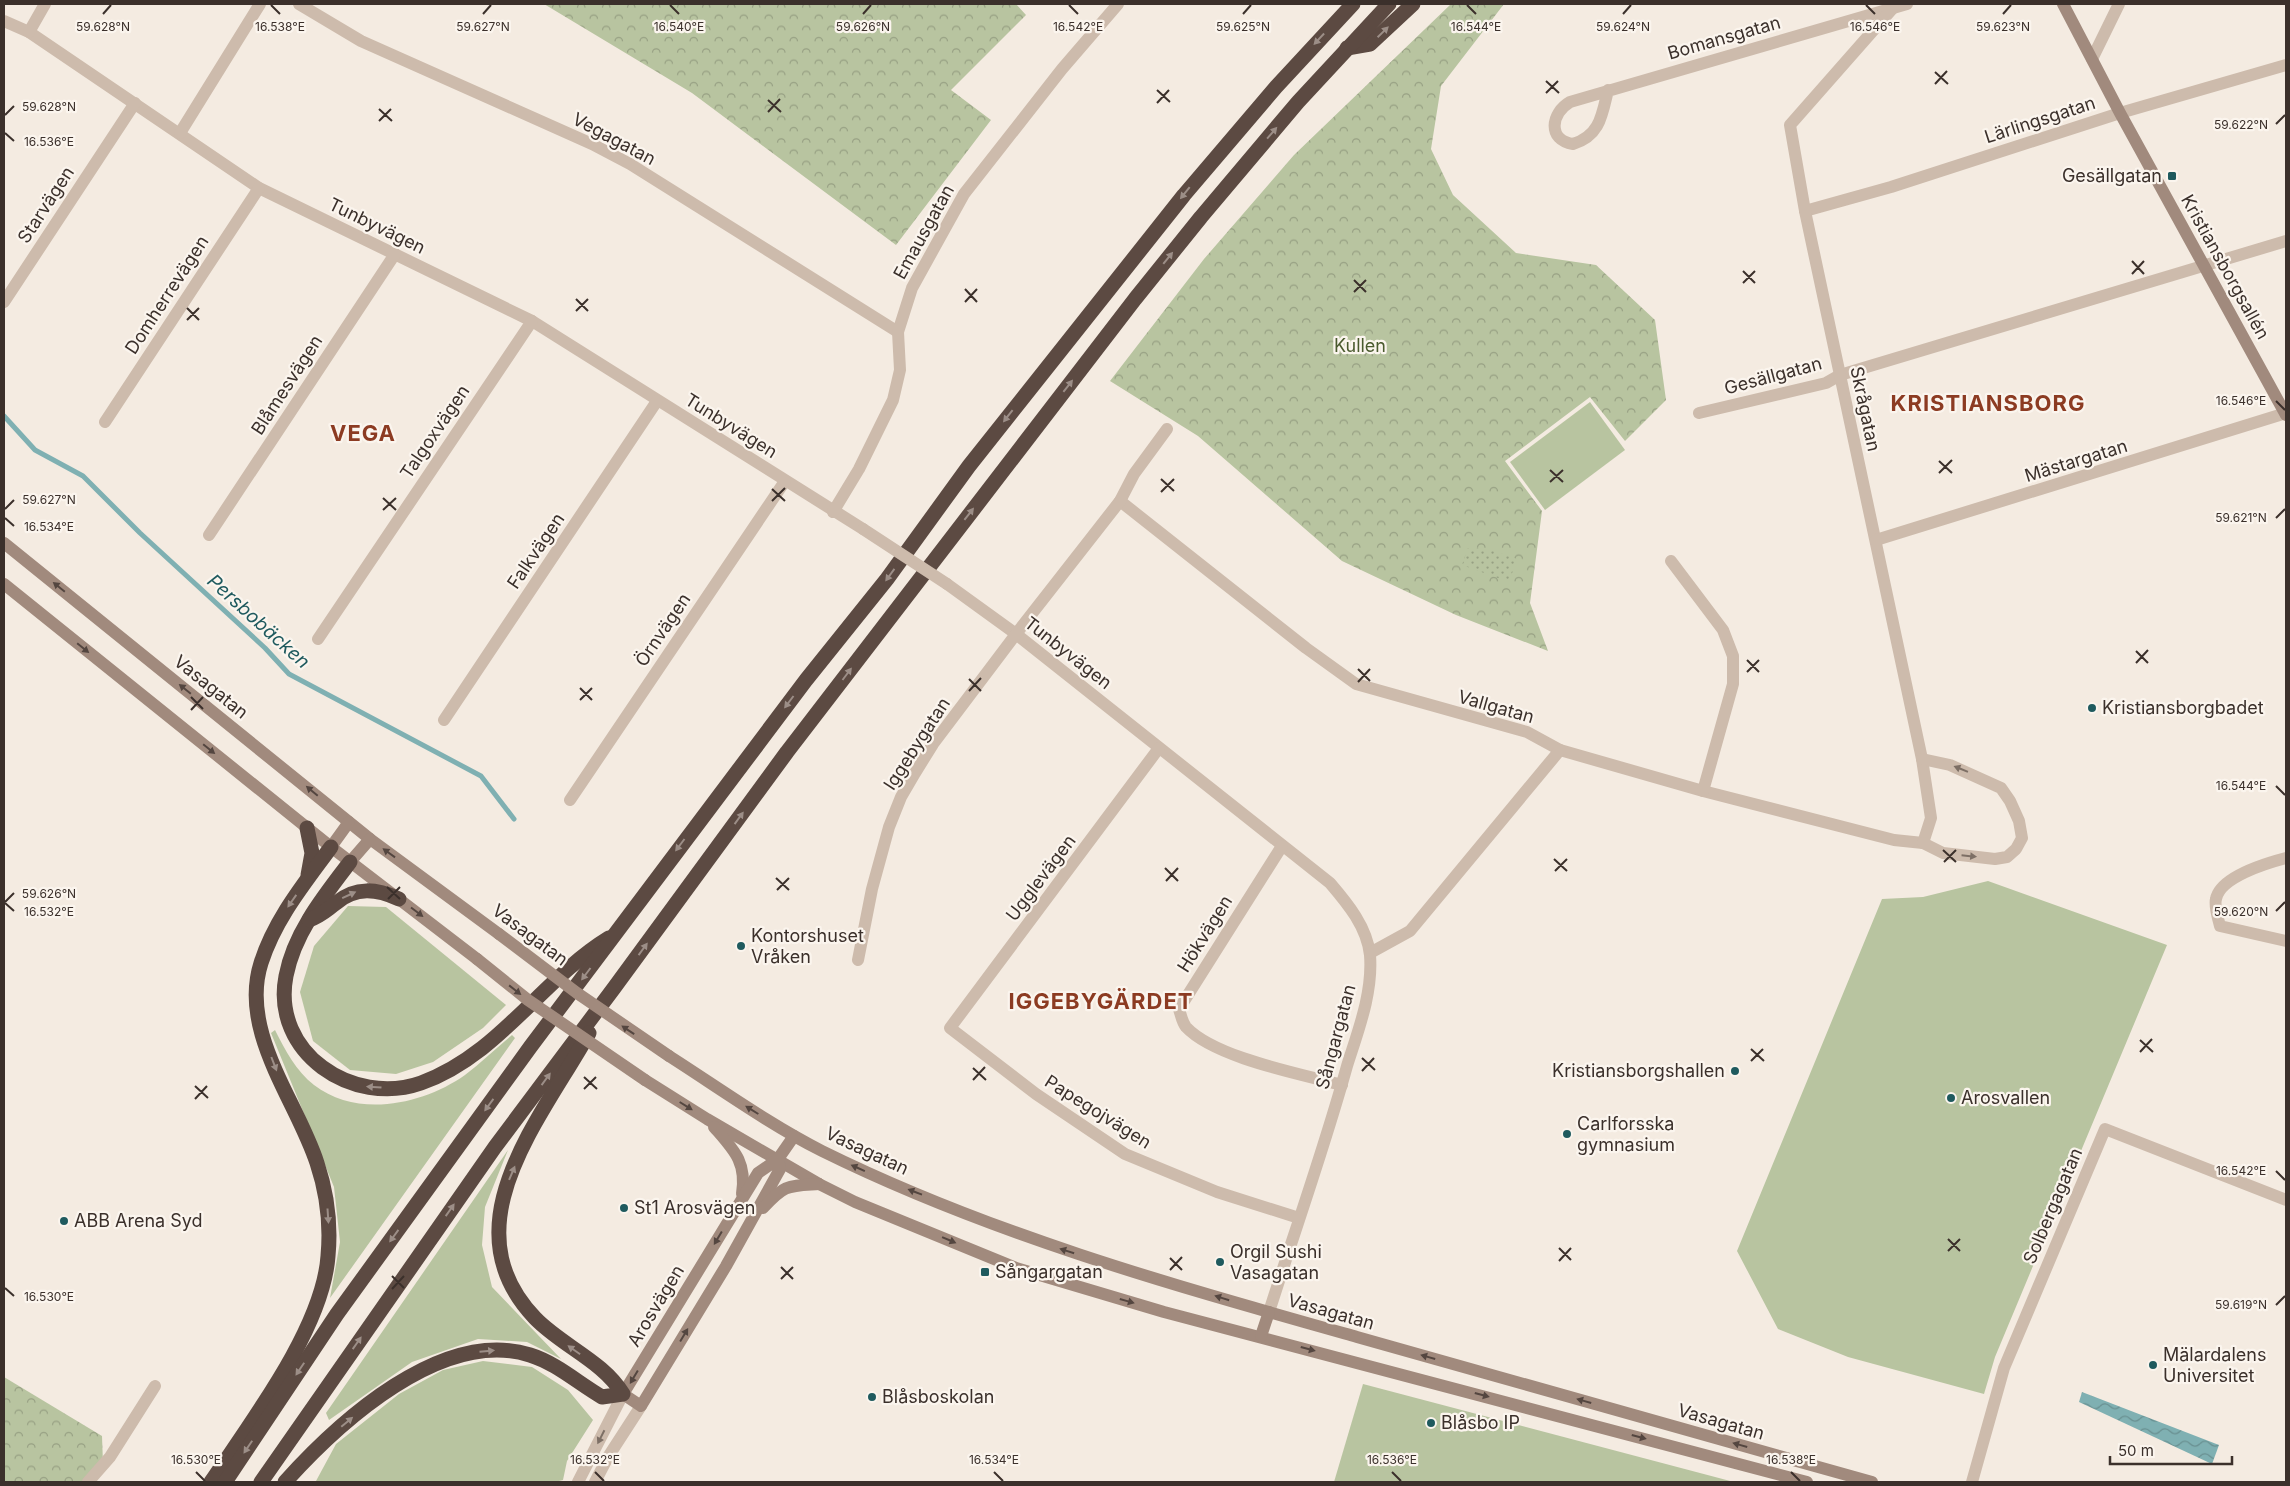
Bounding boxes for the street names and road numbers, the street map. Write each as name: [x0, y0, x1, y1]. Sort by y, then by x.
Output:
street label: Bomansgatan: [1665, 11, 1783, 64]
street label: Lärlingsgatan: [1982, 92, 2098, 147]
street label: Vegagatan: [569, 108, 659, 169]
street label: Starvägen: [13, 163, 78, 247]
street label: Emausgatan: [889, 181, 958, 283]
street label: Kristiansborgsallén: [2177, 191, 2274, 343]
street label: Tunbyvägen: [326, 193, 429, 258]
street label: Domherrevägen: [121, 232, 213, 358]
street label: Blåmesvägen: [247, 331, 327, 438]
street label: Gesällgatan: [1722, 352, 1824, 399]
street label: Skrågatan: [1846, 365, 1885, 453]
street label: Talgoxvägen: [396, 381, 474, 482]
street label: Tunbyvägen: [681, 389, 781, 462]
street label: Mästargatan: [2022, 435, 2130, 486]
street label: Falkvägen: [503, 509, 569, 593]
street label: Örnvägen: [630, 589, 695, 670]
street label: Tunbyvägen: [1021, 612, 1116, 693]
street label: Vasagatan: [170, 650, 253, 723]
street label: Vallgatan: [1456, 686, 1537, 727]
street label: Iggebygatan: [879, 694, 954, 794]
street label: Ugglevägen: [1001, 831, 1080, 925]
street label: Hökvägen: [1173, 892, 1236, 976]
street label: Vasagatan: [488, 899, 572, 970]
street label: Sångargatan: [1311, 982, 1360, 1092]
street label: Papegojvägen: [1041, 1070, 1155, 1153]
street label: Vasagatan: [822, 1122, 912, 1179]
street label: Solbergagatan: [2019, 1145, 2086, 1267]
street label: Arosvägen: [623, 1261, 688, 1350]
street label: Vasagatan: [1285, 1289, 1377, 1334]
street label: Vasagatan: [1675, 1399, 1767, 1444]

